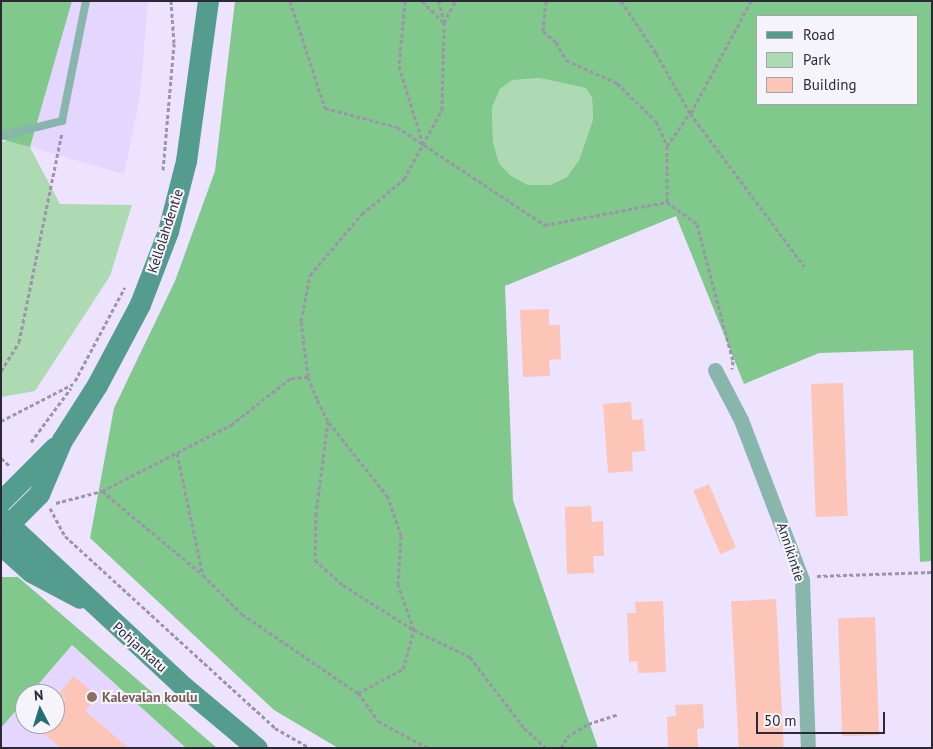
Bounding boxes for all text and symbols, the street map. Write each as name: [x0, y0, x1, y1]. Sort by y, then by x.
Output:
legend: [756, 15, 918, 105]
text: Road: [803, 25, 835, 44]
text: Park: [803, 50, 831, 69]
text: Building: [803, 75, 857, 94]
street label: Kellolahdentie: [144, 187, 186, 275]
street label: Annikintie: [774, 520, 808, 584]
street label: Pohjankatu: [110, 618, 170, 676]
north arrow: [15, 684, 65, 734]
text: N: [33, 686, 44, 704]
place label: Kalevalan koulu: [102, 689, 198, 705]
marker: Kalevalan koulu: [86, 691, 98, 703]
scale bar: [758, 702, 887, 734]
text: 50 m: [764, 711, 797, 730]

